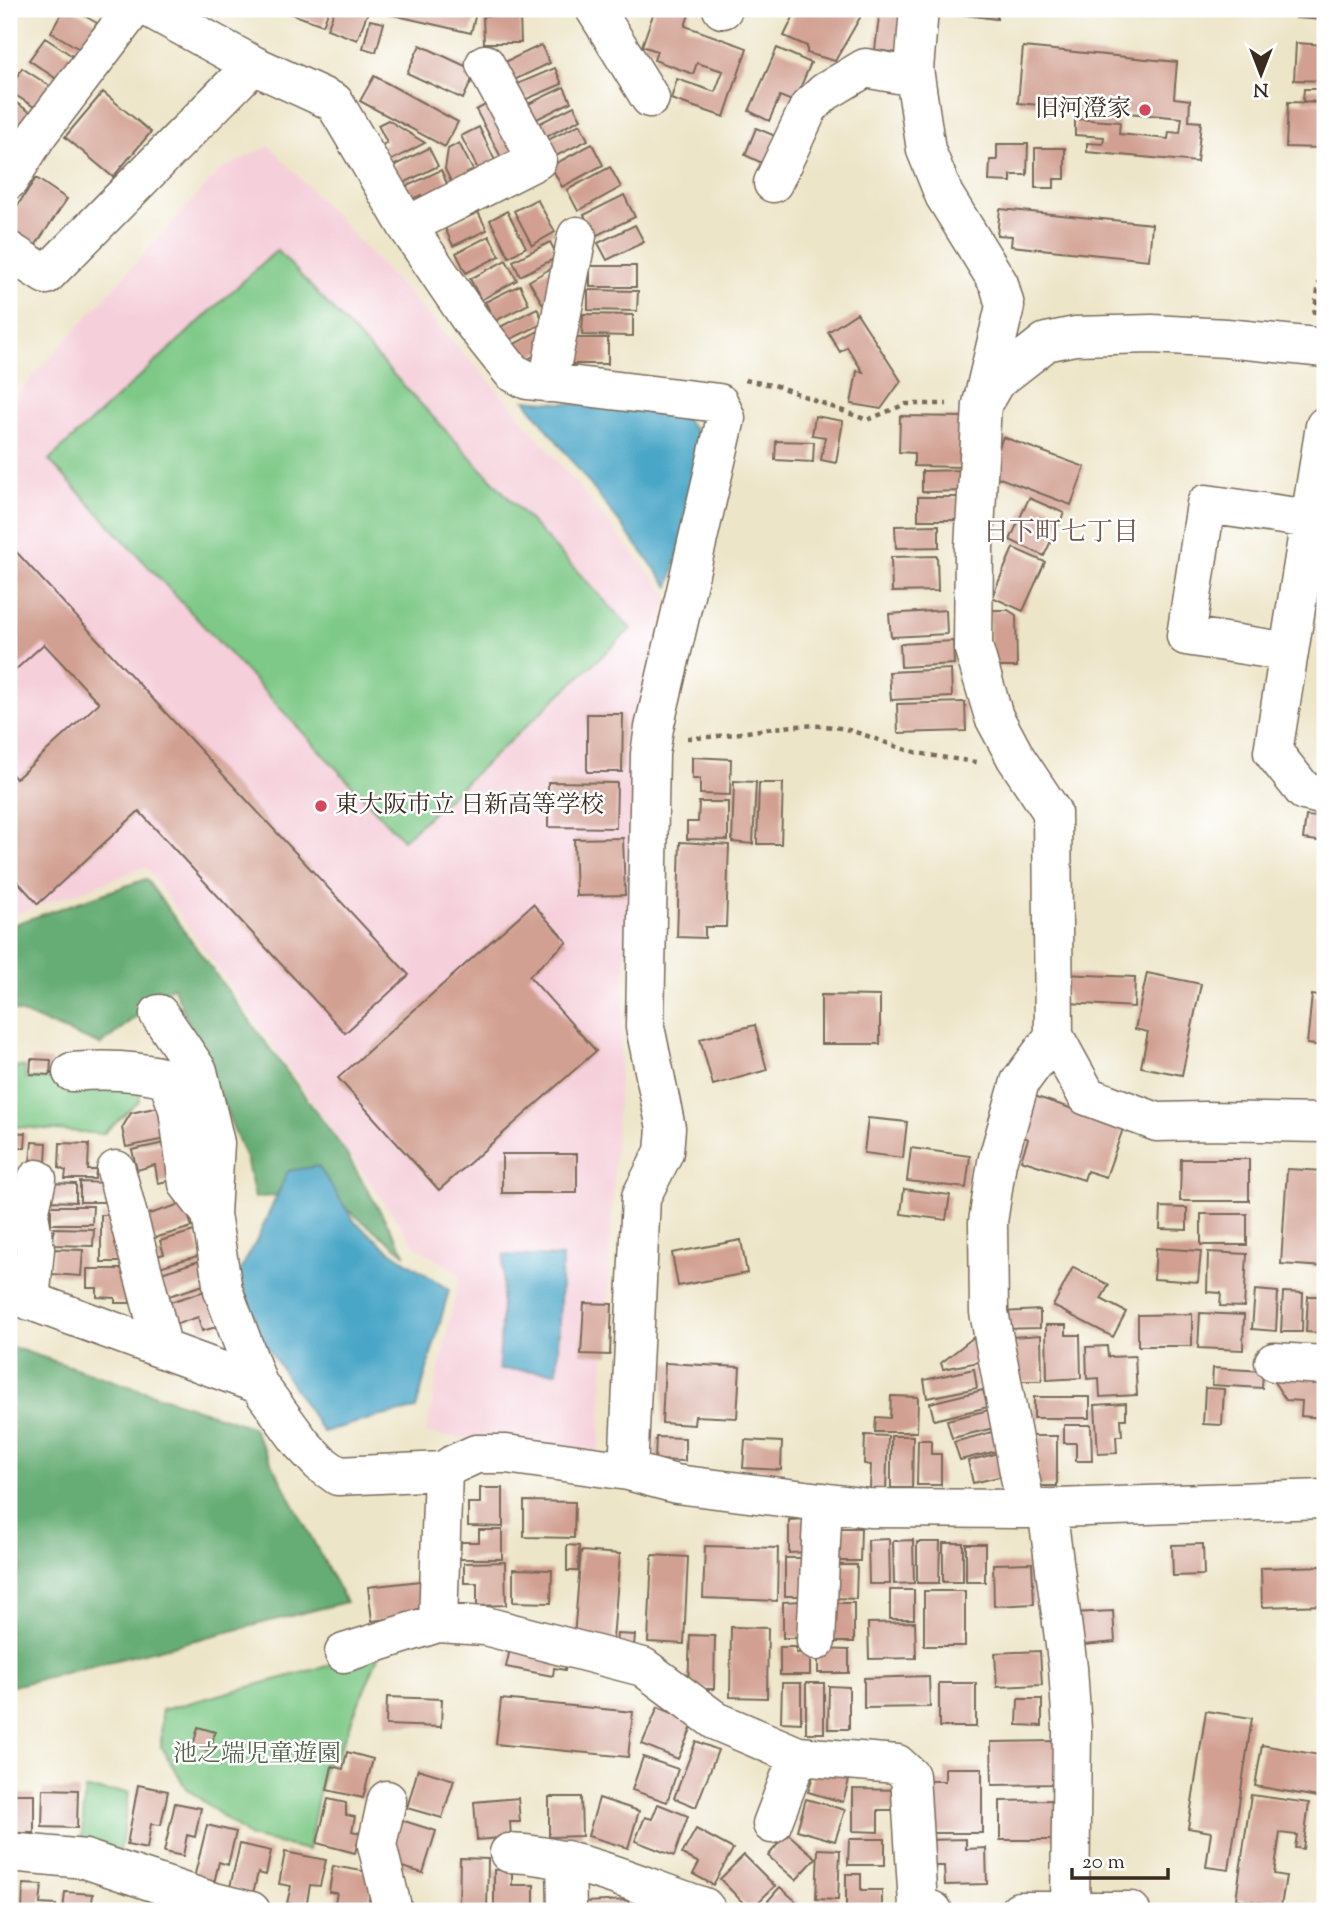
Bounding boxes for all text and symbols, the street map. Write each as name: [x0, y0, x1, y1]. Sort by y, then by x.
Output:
north arrow: [1226, 38, 1296, 108]
text: N: [1253, 75, 1269, 102]
place label: 旧河澄家: [1035, 93, 1131, 127]
marker: 旧河澄家: [1137, 102, 1153, 118]
district label: 日下町七丁目: [983, 515, 1139, 552]
place label: 東大阪市立 日新高等学校: [335, 789, 604, 823]
marker: 東大阪市立 日新高等学校: [313, 798, 329, 814]
park label: 池之端児童遊園: [173, 1738, 341, 1772]
scale bar: [1072, 1836, 1168, 1880]
text: 20 m: [1082, 1848, 1125, 1878]

